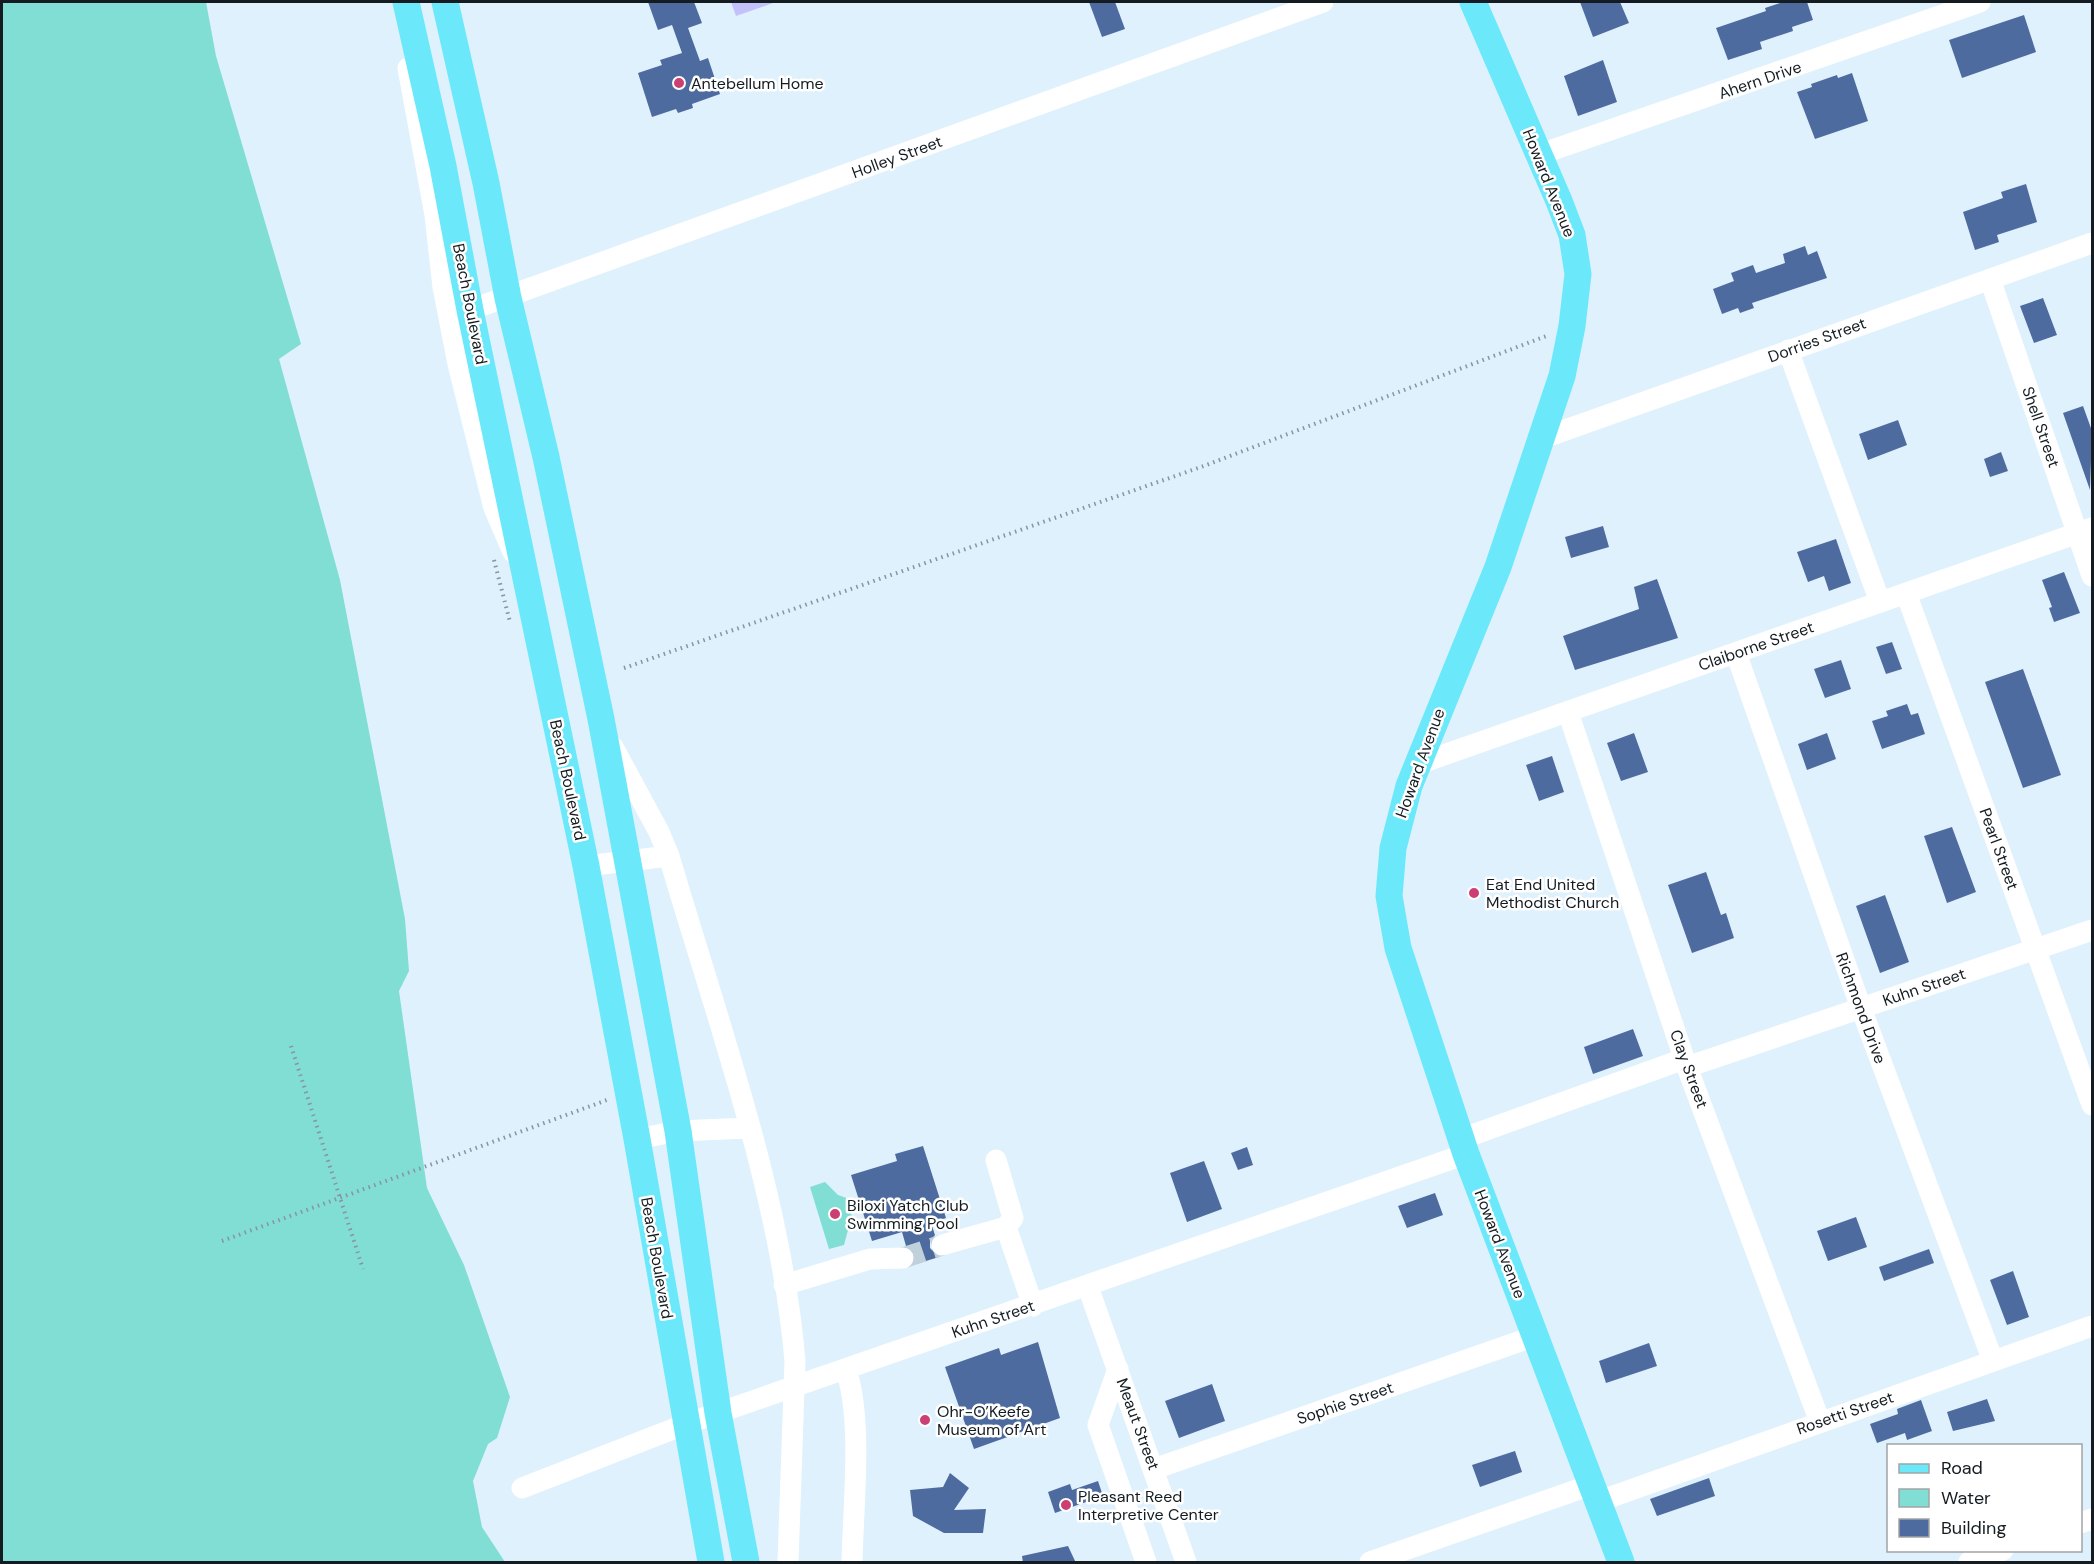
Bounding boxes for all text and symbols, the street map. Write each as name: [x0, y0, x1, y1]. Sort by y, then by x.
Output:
street label: Ahern Drive: [1716, 56, 1804, 104]
place label: Antebellum Home: [691, 73, 824, 94]
marker: Antebellum Home: [672, 76, 686, 90]
street label: Howard Avenue: [1518, 126, 1580, 240]
street label: Holley Street: [849, 131, 945, 183]
street label: Beach Boulevard: [448, 242, 492, 366]
street label: Dorries Street: [1765, 313, 1869, 367]
street label: Shell Street: [2017, 384, 2065, 470]
street label: Claiborne Street: [1695, 616, 1817, 676]
street label: Howard Avenue: [1390, 705, 1450, 821]
street label: Beach Boulevard: [545, 718, 591, 842]
street label: Pearl Street: [1974, 805, 2024, 893]
place label: Eat End United Methodist Church: [1486, 874, 1619, 913]
marker: Eat End United Methodist Church: [1467, 886, 1481, 900]
street label: Richmond Drive: [1831, 950, 1891, 1066]
street label: Kuhn Street: [1880, 963, 1968, 1011]
street label: Clay Street: [1665, 1027, 1713, 1111]
street label: Howard Avenue: [1470, 1187, 1530, 1301]
place label: Biloxi Yatch Club Swimming Pool: [847, 1195, 969, 1234]
street label: Beach Boulevard: [636, 1196, 678, 1320]
marker: Biloxi Yatch Club Swimming Pool: [828, 1207, 842, 1221]
street label: Kuhn Street: [949, 1295, 1037, 1343]
street label: Meaut Street: [1112, 1375, 1164, 1473]
street label: Sophie Street: [1294, 1377, 1396, 1429]
street label: Rosetti Street: [1794, 1387, 1896, 1439]
place label: Ohr-O’Keefe Museum of Art: [937, 1401, 1046, 1440]
marker: Ohr-O’Keefe Museum of Art: [918, 1413, 932, 1427]
legend: [1887, 1444, 2082, 1552]
text: Road: [1941, 1456, 1983, 1480]
place label: Pleasant Reed Interpretive Center: [1078, 1486, 1219, 1525]
text: Water: [1941, 1486, 1991, 1510]
marker: Pleasant Reed Interpretive Center: [1059, 1498, 1073, 1512]
text: Building: [1941, 1516, 2006, 1540]

